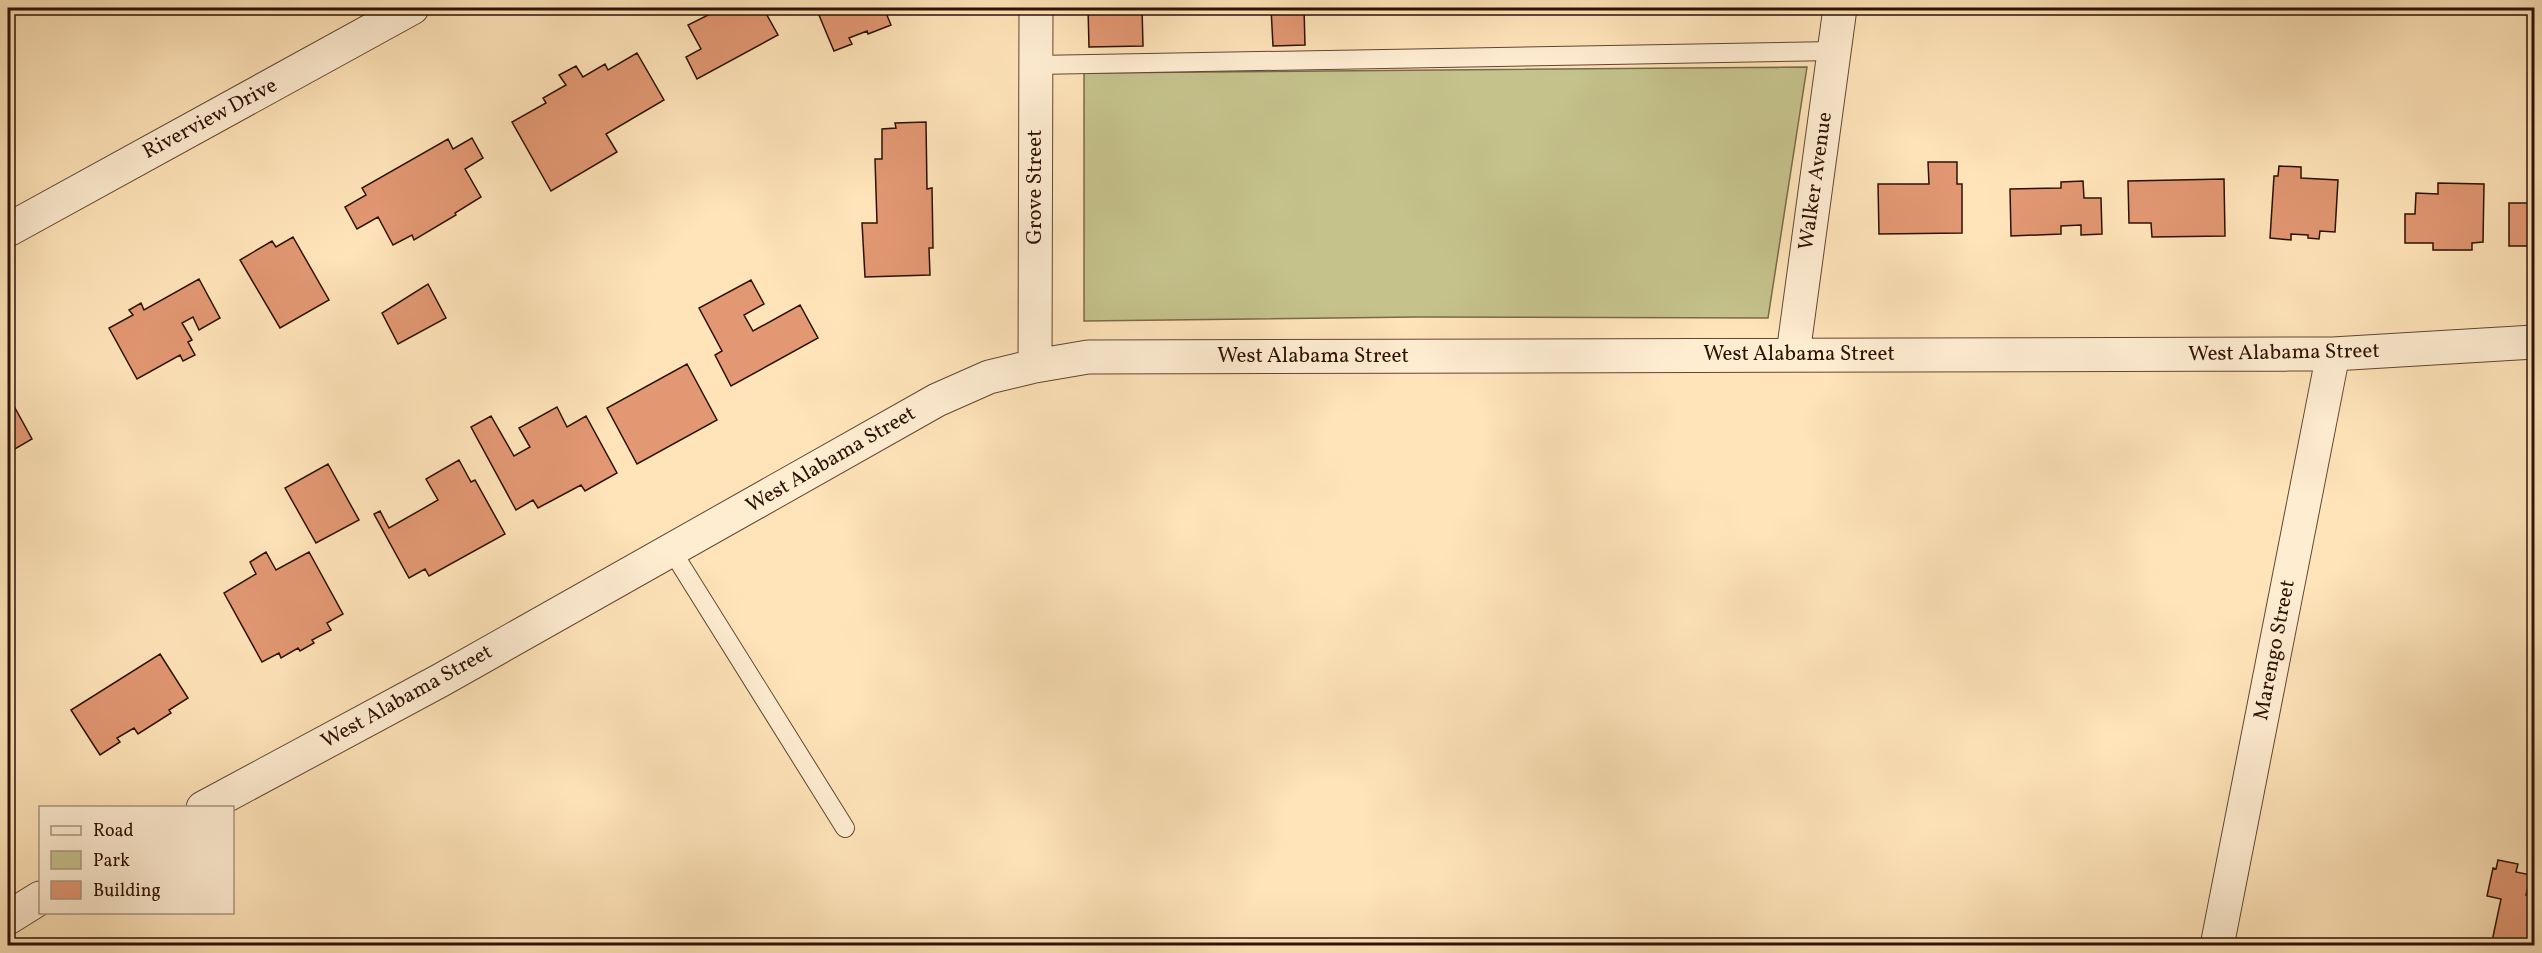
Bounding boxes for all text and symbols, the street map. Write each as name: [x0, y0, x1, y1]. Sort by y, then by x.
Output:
street label: Riverview Drive: [138, 71, 282, 167]
street label: Walker Avenue: [1792, 110, 1840, 252]
street label: Grove Street: [1021, 129, 1050, 245]
street label: West Alabama Street: [2188, 337, 2380, 369]
street label: West Alabama Street: [1703, 340, 1895, 369]
street label: West Alabama Street: [1217, 342, 1409, 371]
street label: West Alabama Street: [741, 400, 921, 520]
street label: Marengo Street: [2247, 577, 2303, 723]
street label: West Alabama Street: [316, 638, 498, 756]
legend: [39, 806, 234, 914]
text: Road: [93, 819, 134, 844]
text: Park: [93, 849, 130, 874]
text: Building: [93, 879, 161, 904]

